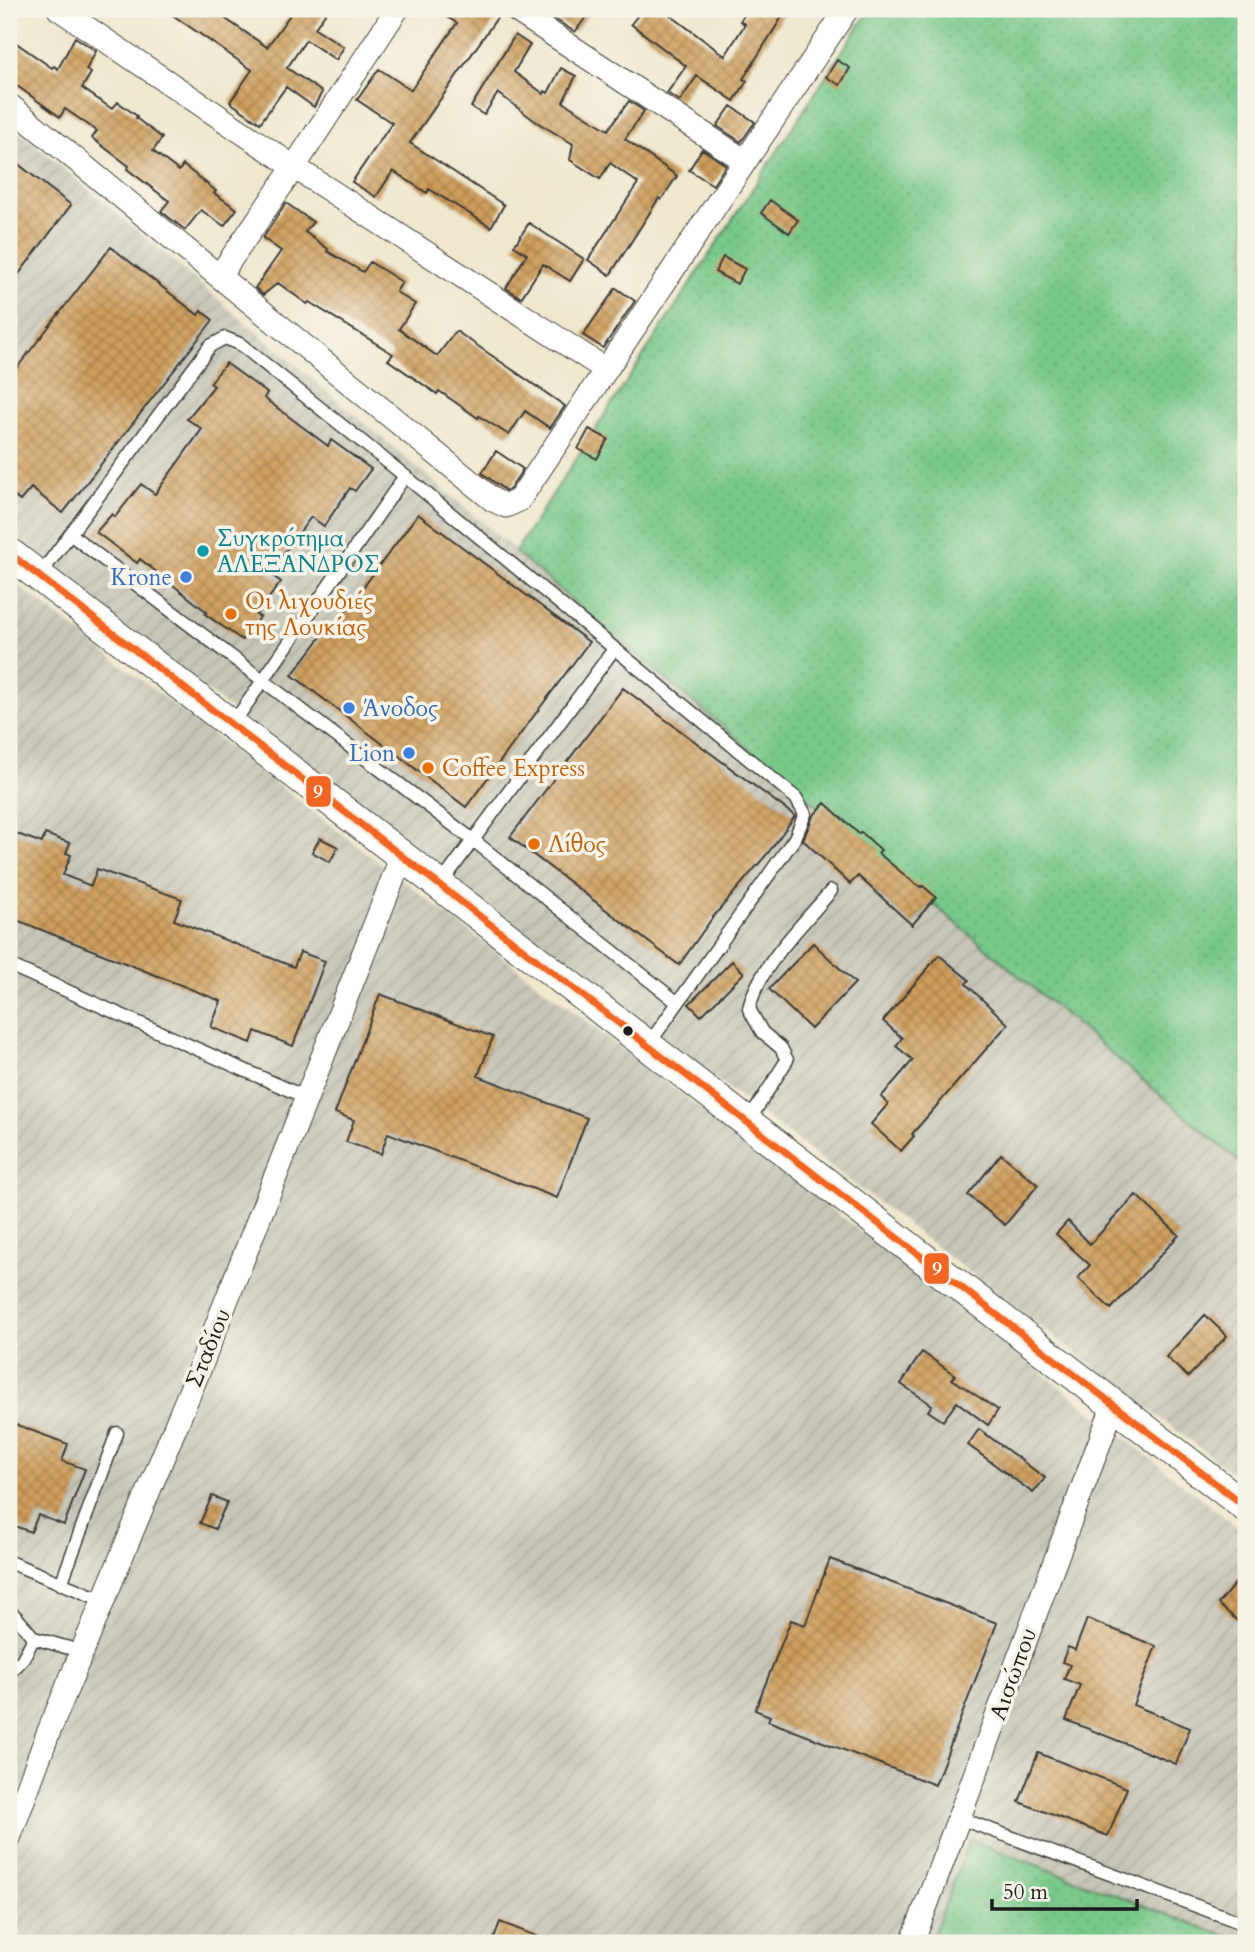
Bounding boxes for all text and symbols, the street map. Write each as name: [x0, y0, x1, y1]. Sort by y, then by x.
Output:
place label: Συγκρότημα ΑΛΕΞΑΝΔΡΟΣ: [217, 523, 380, 580]
marker: Συγκρότημα ΑΛΕΞΑΝΔΡΟΣ: [195, 543, 211, 559]
place label: Krone: [111, 562, 172, 593]
marker: Krone: [178, 569, 194, 585]
place label: Οι λιχουδιές της Λουκίας: [245, 586, 373, 643]
marker: Οι λιχουδιές της Λουκίας: [223, 606, 239, 622]
place label: Άνοδος: [363, 693, 438, 724]
marker: Άνοδος: [341, 700, 357, 716]
place label: Lion: [349, 738, 395, 769]
marker: Lion: [401, 745, 417, 761]
place label: Coffee Express: [442, 753, 585, 784]
marker: Coffee Express: [420, 760, 436, 776]
line badge: 9: [305, 775, 332, 808]
text: 9: [313, 779, 323, 805]
place label: Λίθος: [548, 829, 606, 860]
marker: Λίθος: [526, 836, 542, 852]
unlabelled marker: [621, 1024, 635, 1038]
line badge: 9: [923, 1252, 950, 1285]
text: 9: [932, 1256, 942, 1282]
street label: Σταδίου: [178, 1304, 238, 1392]
street label: Αισώπου: [982, 1624, 1044, 1724]
scale bar: [992, 1868, 1138, 1912]
text: 50 m: [1003, 1878, 1048, 1907]

